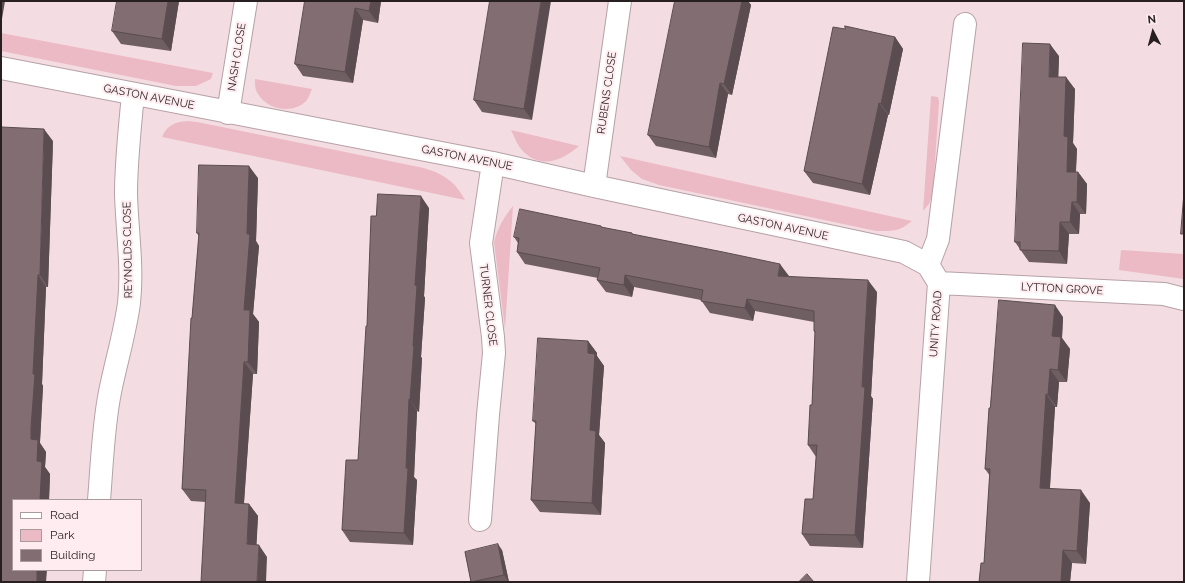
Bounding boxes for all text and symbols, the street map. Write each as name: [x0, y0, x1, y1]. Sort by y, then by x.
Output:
north arrow: [1133, 12, 1173, 52]
text: N: [1147, 13, 1157, 26]
street label: NASH CLOSE: [225, 22, 249, 92]
street label: RUBENS CLOSE: [595, 51, 619, 135]
street label: GASTON AVENUE: [102, 82, 196, 112]
street label: GASTON AVENUE: [420, 143, 514, 173]
street label: REYNOLDS CLOSE: [121, 201, 135, 299]
street label: GASTON AVENUE: [736, 211, 830, 243]
street label: TURNER CLOSE: [476, 263, 500, 347]
street label: LYTTON GROVE: [1021, 280, 1103, 298]
street label: UNITY ROAD: [927, 290, 945, 358]
legend: [12, 499, 142, 571]
text: Road: [50, 508, 79, 522]
text: Park: [50, 528, 75, 542]
text: Building: [50, 548, 96, 562]

